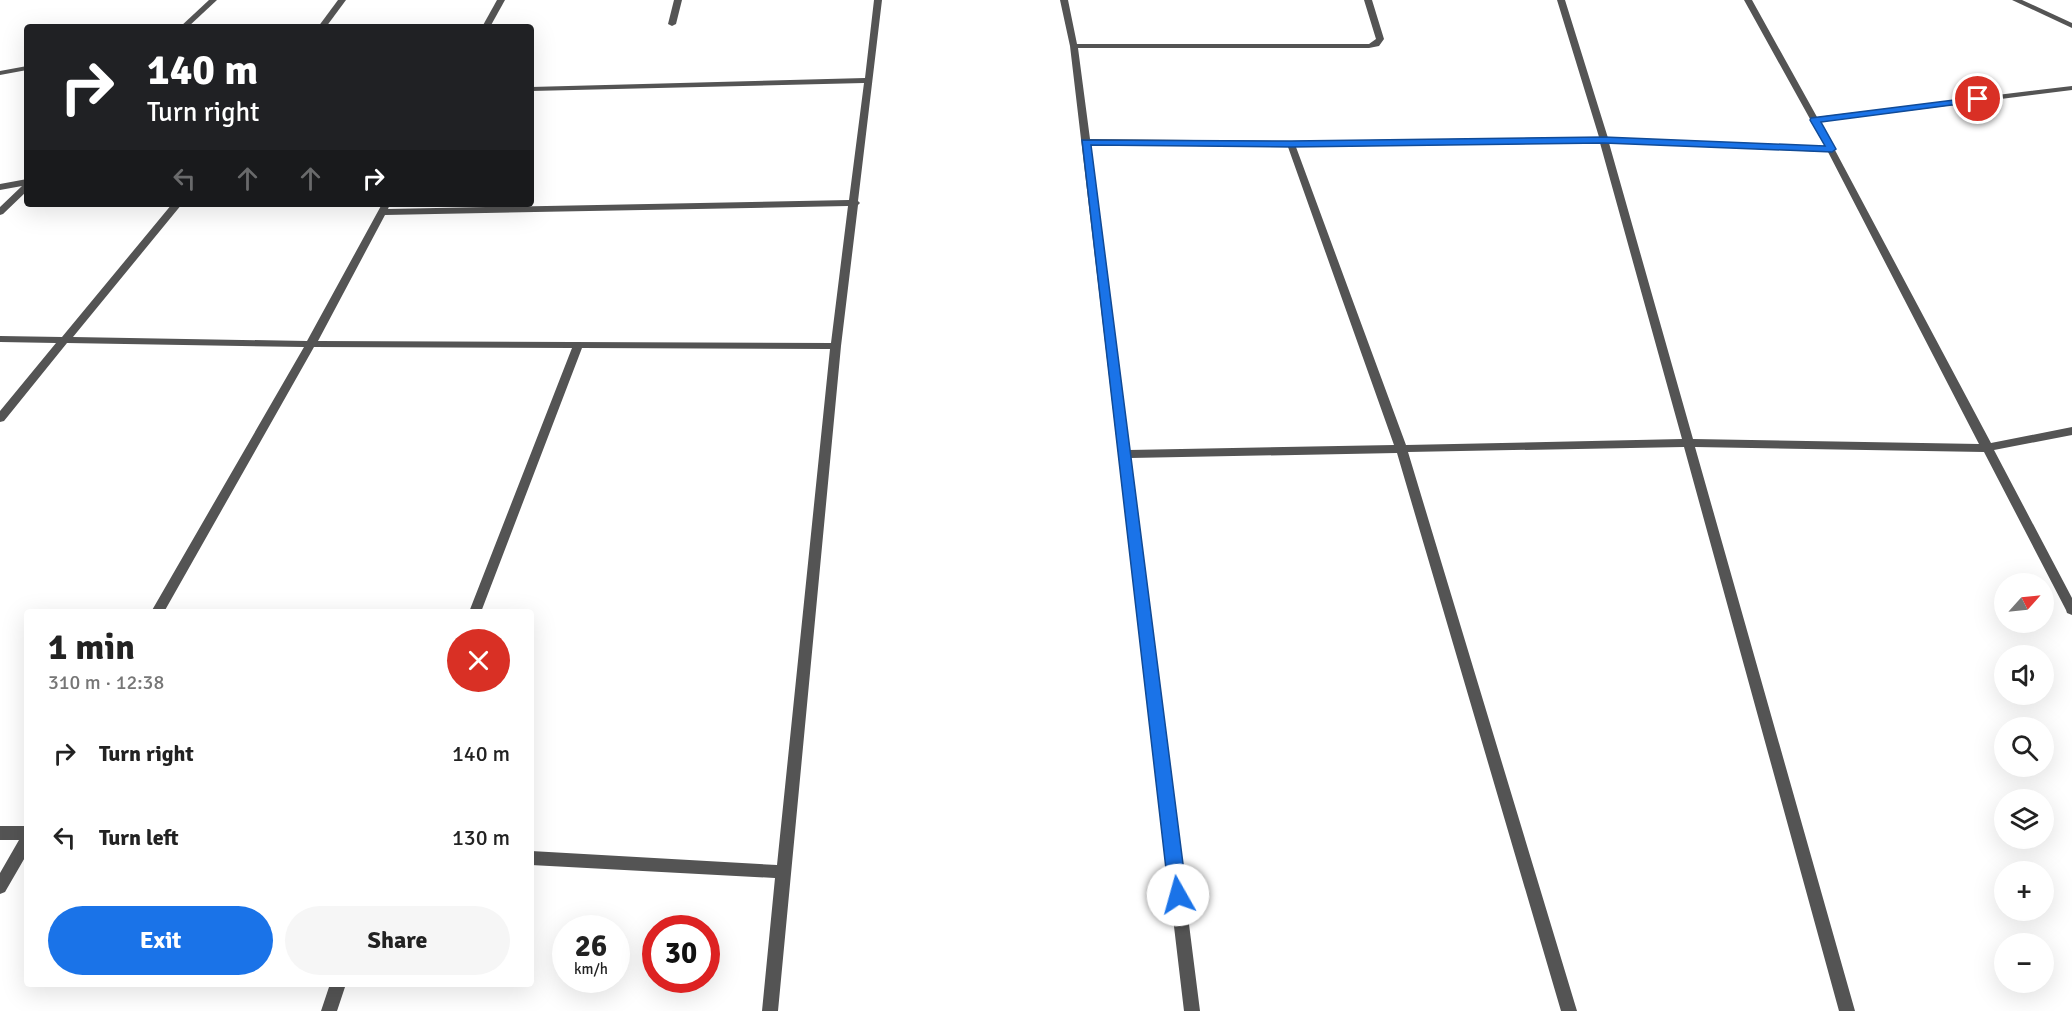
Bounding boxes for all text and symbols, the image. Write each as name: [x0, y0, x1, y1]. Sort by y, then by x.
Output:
text: 140 m: [147, 45, 258, 96]
icon: right: [48, 48, 126, 126]
pin: [1952, 73, 2003, 124]
icon: arrive: [1961, 82, 1994, 115]
text: Turn right: [147, 96, 260, 129]
icon: left: [168, 162, 201, 195]
icon: ahead: [231, 162, 264, 195]
icon: ahead: [294, 162, 327, 195]
icon: right: [357, 162, 390, 195]
north arrow: [1994, 573, 2054, 633]
map controls: [1994, 573, 2054, 993]
text: 1 min: [48, 625, 135, 670]
button: close: [447, 629, 510, 692]
button: sound: [1994, 645, 2054, 705]
text: 310 m · 12:38: [48, 670, 164, 695]
button: search: [1994, 717, 2054, 777]
icon: right: [48, 737, 81, 770]
text: Turn right: [99, 740, 194, 767]
text: 140 m: [452, 740, 510, 767]
button: layers: [1994, 789, 2054, 849]
icon: left: [48, 821, 81, 854]
text: Turn left: [99, 824, 179, 851]
text: 130 m: [452, 824, 510, 851]
button: +: [1994, 861, 2054, 921]
position arrow: [1146, 863, 1210, 927]
button: Exit: [48, 906, 273, 975]
button: Share: [285, 906, 510, 975]
speed limit sign: 30: [642, 915, 720, 993]
text: 26: [575, 928, 607, 965]
button: −: [1994, 933, 2054, 993]
text: km/h: [574, 960, 608, 978]

